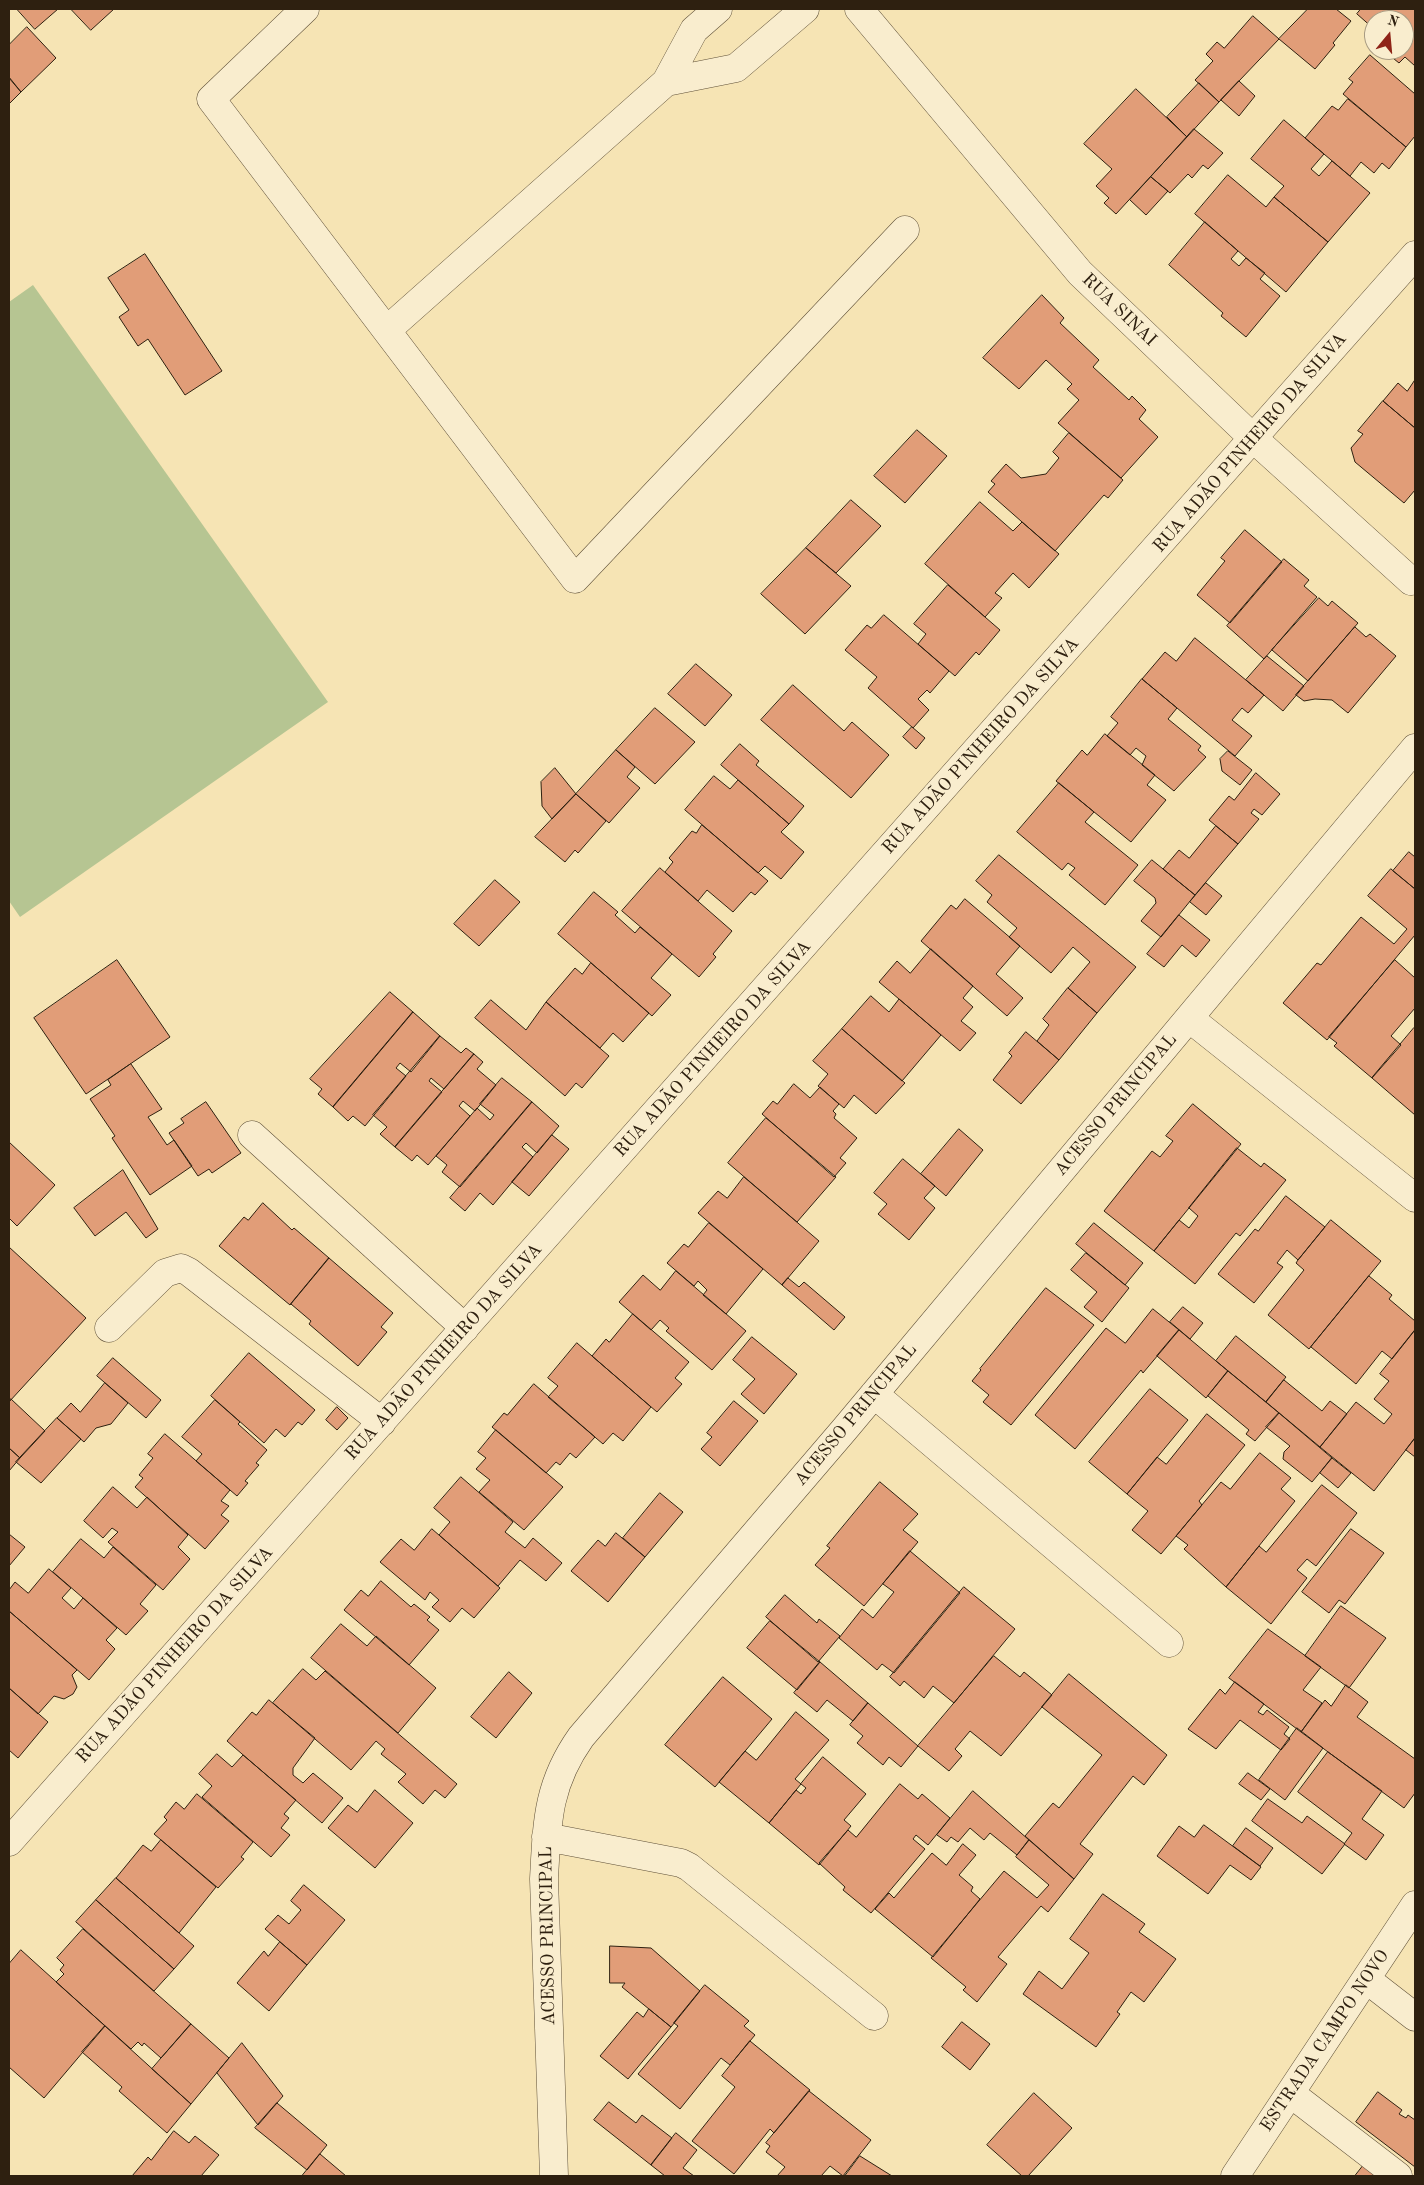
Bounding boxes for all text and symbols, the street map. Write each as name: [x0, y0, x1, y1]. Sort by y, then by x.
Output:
north arrow: [1364, 10, 1414, 60]
text: N: [1386, 13, 1400, 30]
street label: RUA SINAI: [1077, 269, 1161, 351]
street label: RUA ADÃO PINHEIRO DA SILVA: [1149, 329, 1351, 557]
street label: RUA ADÃO PINHEIRO DA SILVA: [878, 633, 1084, 859]
street label: RUA ADÃO PINHEIRO DA SILVA: [610, 936, 816, 1162]
street label: ACESSO PRINCIPAL: [1050, 1029, 1182, 1181]
street label: RUA ADÃO PINHEIRO DA SILVA: [341, 1239, 547, 1465]
street label: ACESSO PRINCIPAL: [790, 1339, 922, 1491]
street label: RUA ADÃO PINHEIRO DA SILVA: [72, 1542, 278, 1768]
street label: ACESSO PRINCIPAL: [536, 1846, 560, 2026]
street label: ESTRADA CAMPO NOVO: [1256, 1946, 1394, 2136]

